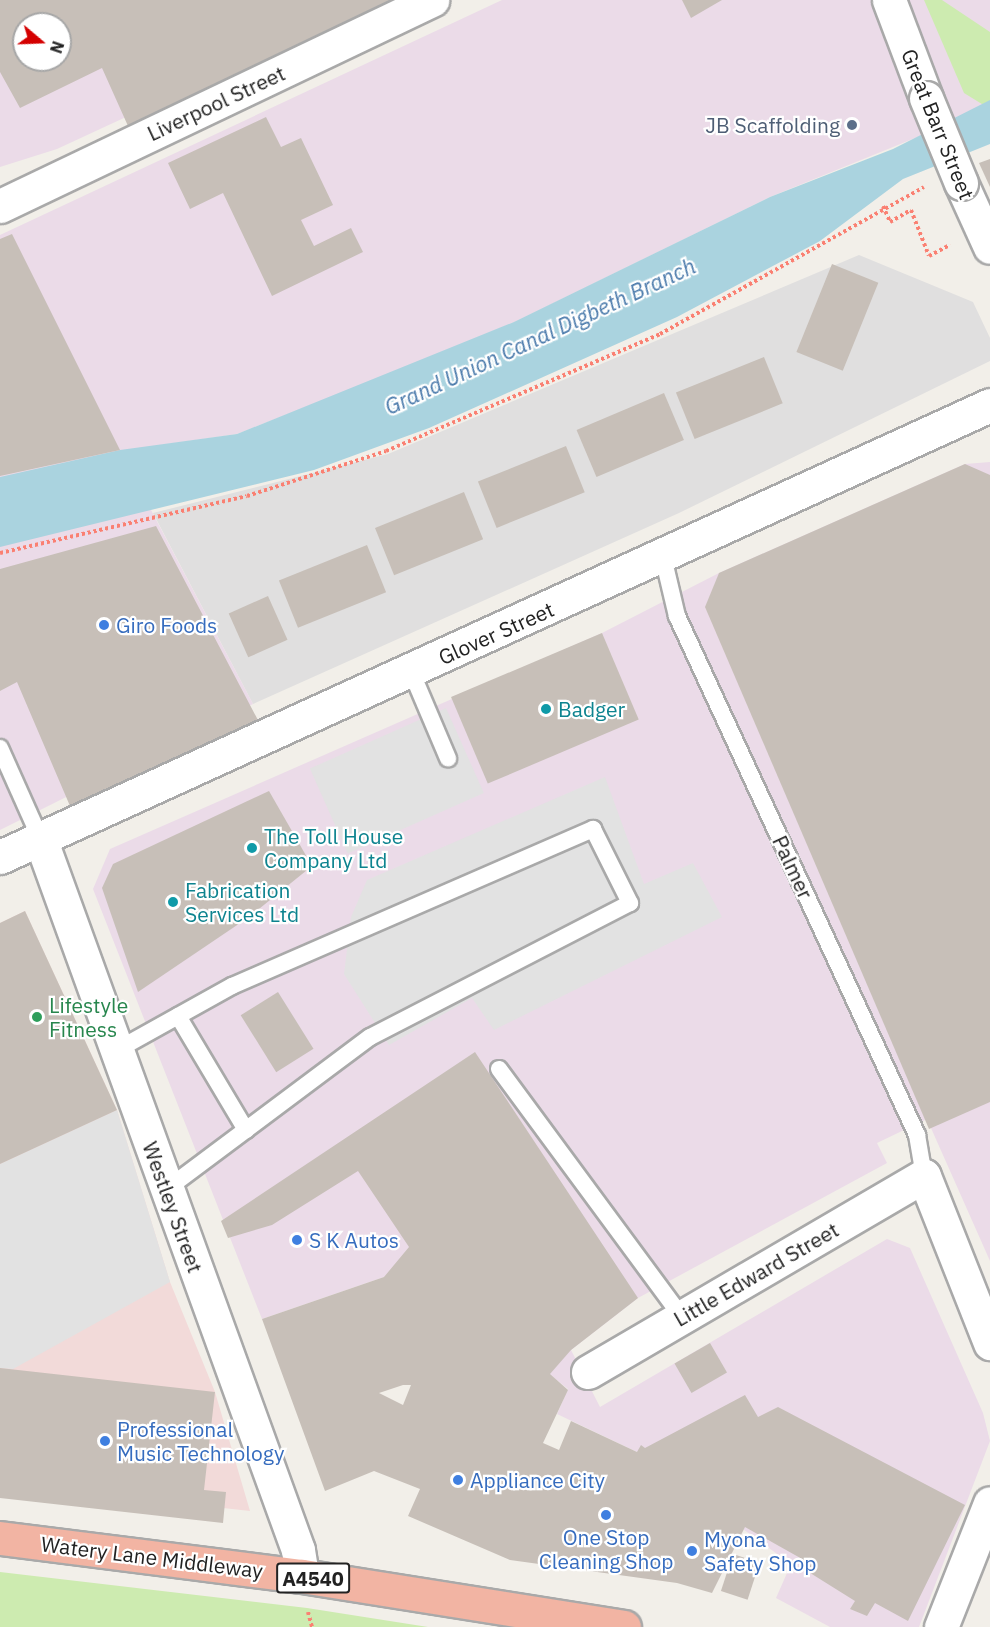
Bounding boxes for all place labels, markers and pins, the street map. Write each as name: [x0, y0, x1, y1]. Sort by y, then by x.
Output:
place label: JB Scaffolding: [705, 112, 840, 138]
marker: JB Scaffolding: [845, 118, 859, 132]
place label: Giro Foods: [116, 612, 217, 638]
marker: Giro Foods: [97, 618, 111, 632]
place label: Badger: [558, 696, 625, 722]
marker: Badger: [539, 702, 553, 716]
place label: The Toll House Company Ltd: [264, 823, 403, 873]
marker: The Toll House Company Ltd: [245, 841, 259, 855]
place label: Fabrication Services Ltd: [185, 877, 299, 927]
marker: Fabrication Services Ltd: [166, 895, 180, 909]
place label: Lifestyle Fitness: [49, 992, 128, 1042]
marker: Lifestyle Fitness: [30, 1010, 44, 1024]
place label: S K Autos: [309, 1227, 399, 1253]
marker: S K Autos: [290, 1233, 304, 1247]
place label: Professional Music Technology: [117, 1416, 284, 1466]
marker: Professional Music Technology: [98, 1434, 112, 1448]
place label: Appliance City: [470, 1467, 605, 1493]
marker: Appliance City: [451, 1473, 465, 1487]
marker: One Stop Cleaning Shop: [599, 1508, 613, 1522]
place label: One Stop Cleaning Shop: [539, 1524, 673, 1574]
place label: Myona Safety Shop: [704, 1526, 817, 1576]
marker: Myona Safety Shop: [685, 1544, 699, 1558]

